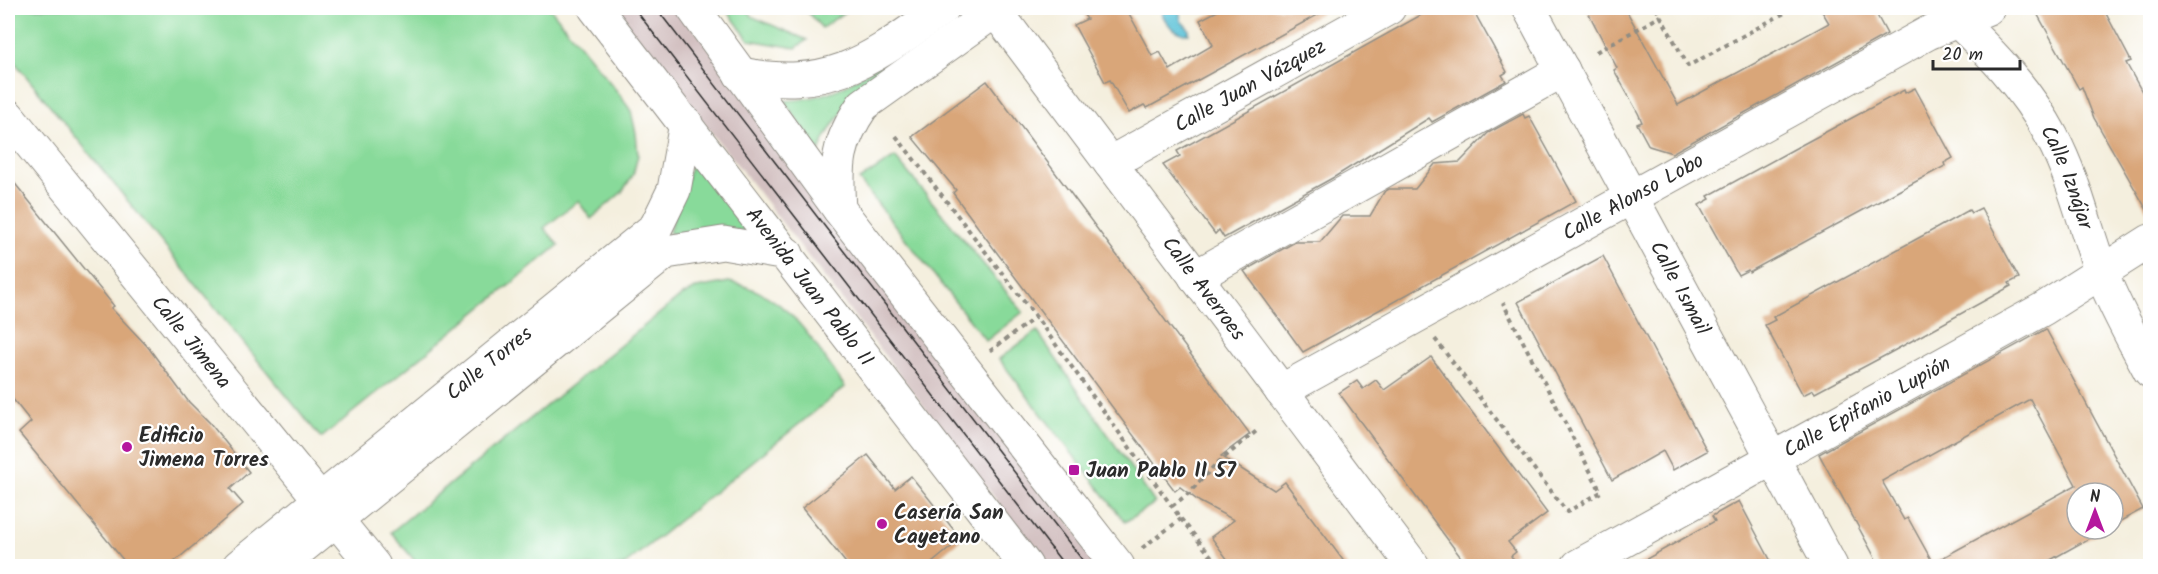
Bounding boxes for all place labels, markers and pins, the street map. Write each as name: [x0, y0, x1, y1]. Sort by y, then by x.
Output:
place label: Edificio Jimena Torres: [139, 420, 269, 477]
marker: Edificio Jimena Torres: [120, 440, 134, 454]
place label: Juan Pablo II 57: [1086, 455, 1237, 488]
marker: Juan Pablo II 57: [1067, 463, 1081, 477]
place label: Casería San Cayetano: [894, 497, 1004, 554]
marker: Casería San Cayetano: [875, 517, 889, 531]

